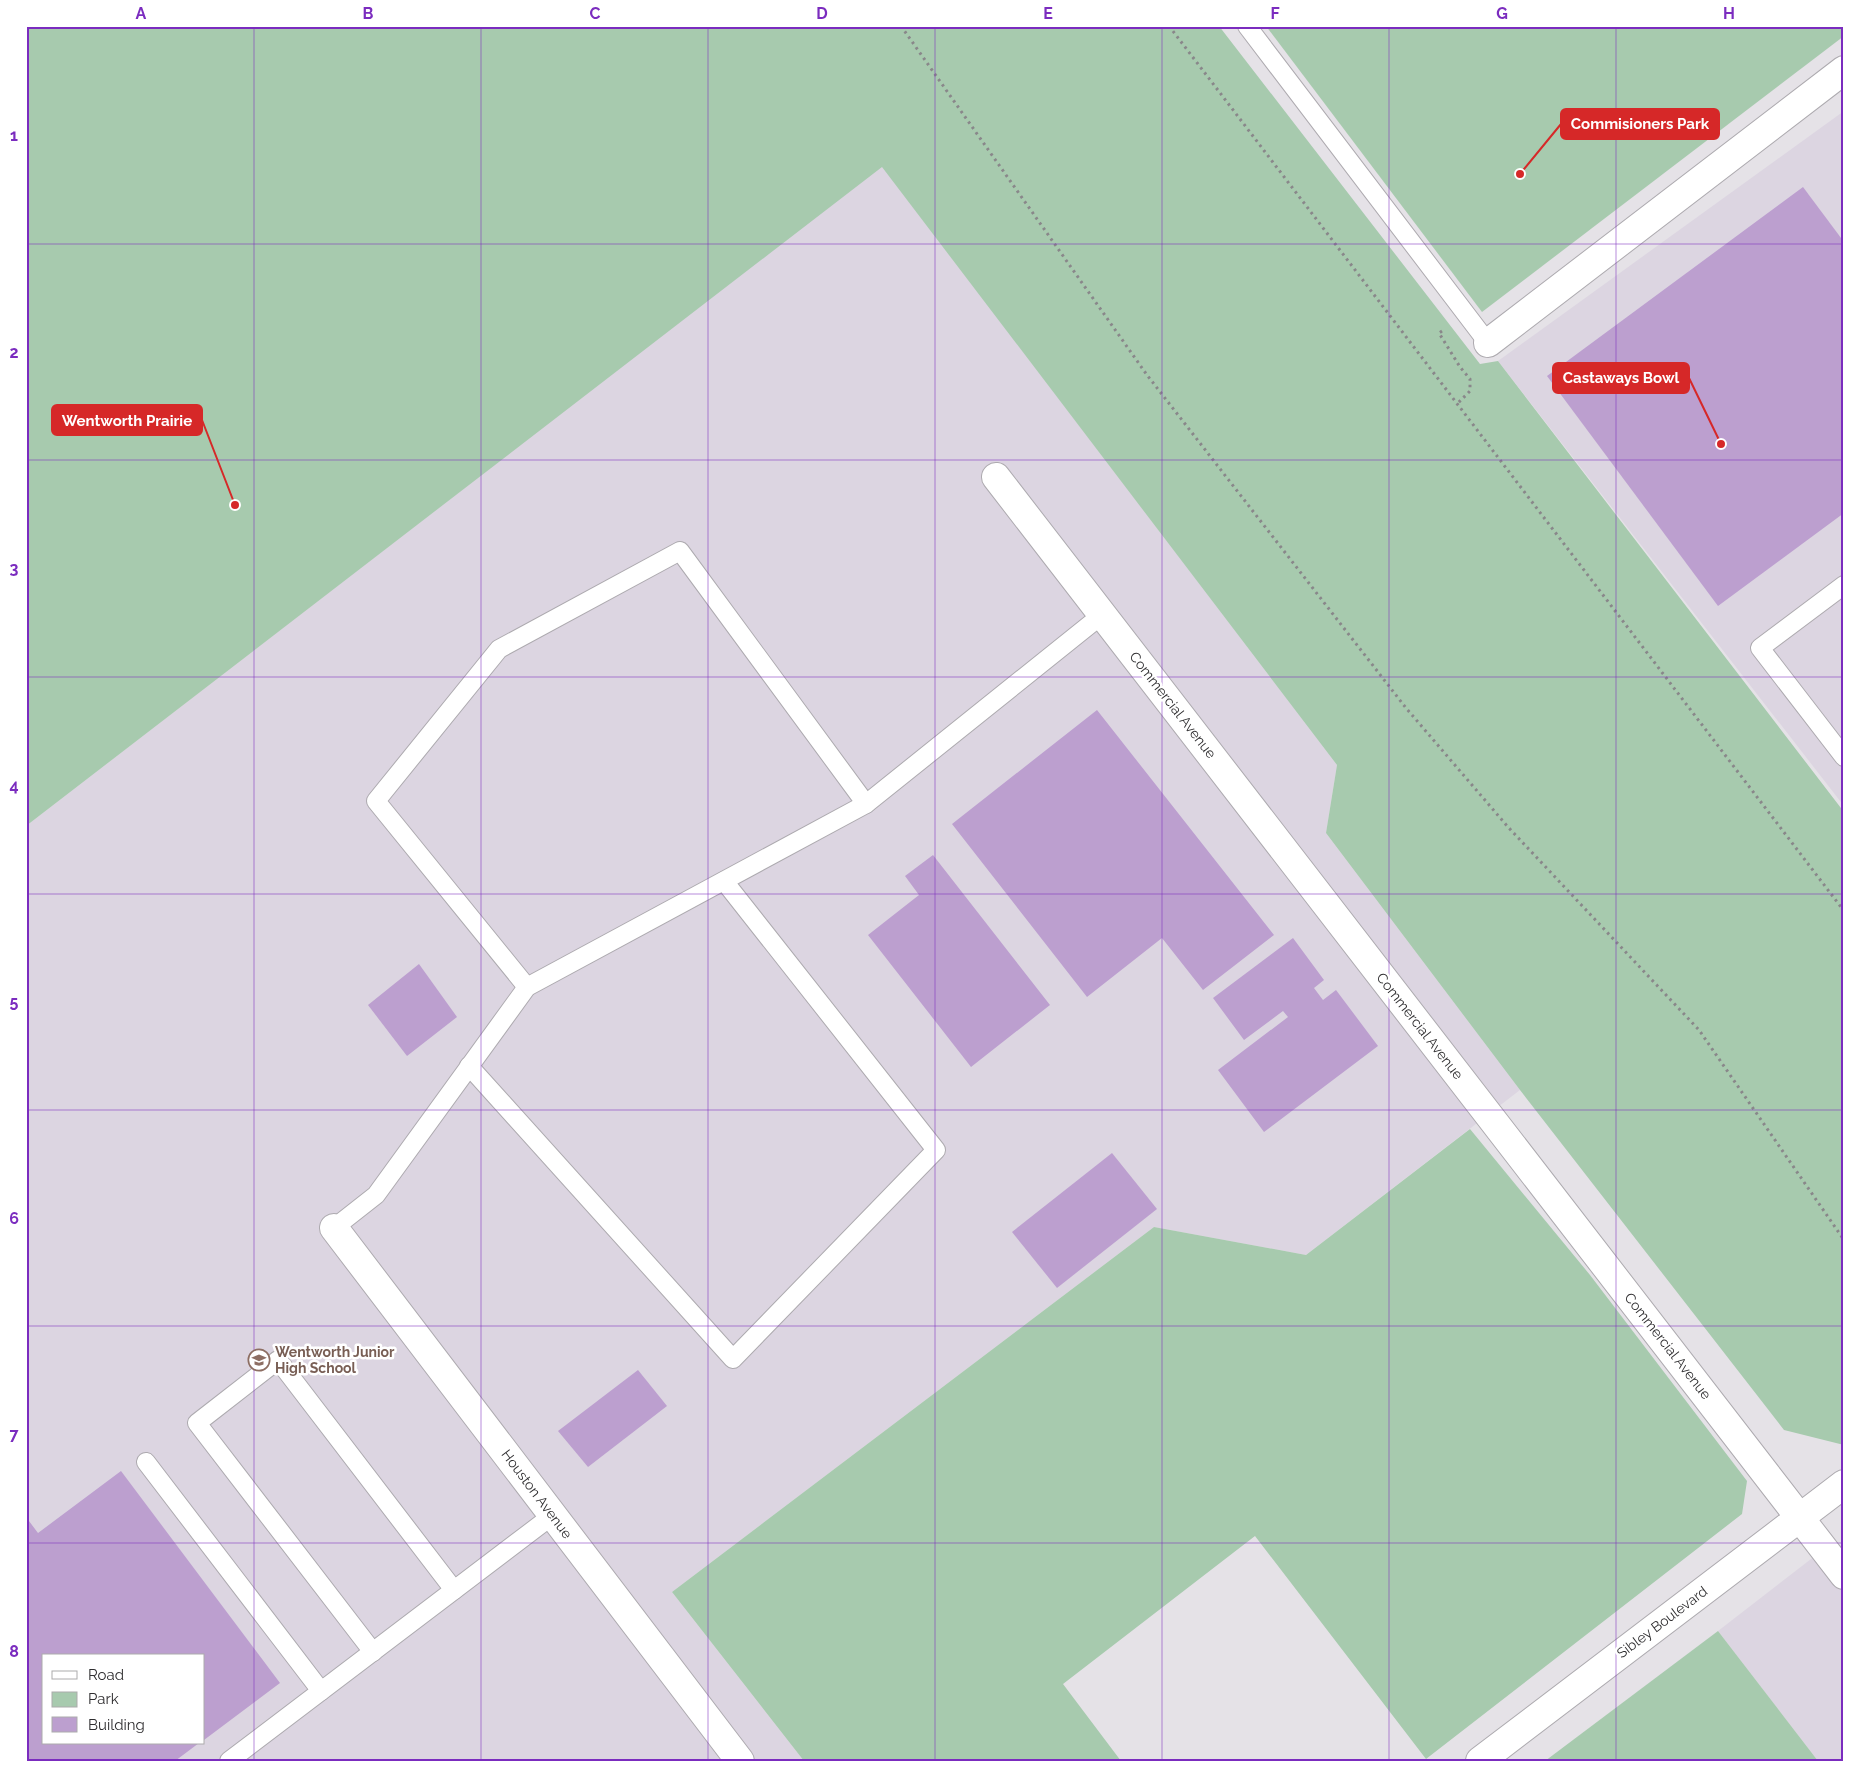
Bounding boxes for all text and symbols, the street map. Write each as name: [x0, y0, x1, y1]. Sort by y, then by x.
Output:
text: A: [136, 4, 147, 23]
text: B: [363, 4, 374, 23]
text: C: [590, 4, 601, 23]
text: D: [816, 4, 828, 23]
text: E: [1043, 4, 1053, 23]
text: F: [1270, 4, 1280, 23]
text: G: [1496, 4, 1508, 23]
text: H: [1723, 4, 1735, 23]
callout: Commisioners Park: [1561, 109, 1719, 139]
text: Commisioners Park: [1571, 115, 1710, 133]
text: 1: [10, 126, 18, 145]
text: 2: [9, 343, 19, 362]
callout: Castaways Bowl: [1553, 363, 1689, 393]
text: Castaways Bowl: [1563, 369, 1679, 387]
callout: Wentworth Prairie: [52, 405, 202, 435]
text: Wentworth Prairie: [62, 412, 192, 430]
text: 3: [10, 559, 19, 578]
street label: Commercial Avenue: [1126, 649, 1220, 761]
text: 4: [9, 776, 19, 795]
street label: Commercial Avenue: [1373, 970, 1467, 1082]
text: 5: [10, 992, 19, 1011]
text: 6: [9, 1209, 19, 1228]
street label: Commercial Avenue: [1621, 1290, 1715, 1402]
place label: Wentworth Junior High School: [275, 1344, 395, 1376]
school or university icon: Wentworth Junior High School: [247, 1348, 271, 1372]
text: 7: [10, 1425, 19, 1444]
street label: Houston Avenue: [498, 1446, 576, 1542]
street label: Sibley Boulevard: [1614, 1583, 1710, 1661]
text: 8: [9, 1642, 19, 1661]
legend: [42, 1654, 205, 1744]
text: Road: [88, 1666, 124, 1684]
text: Park: [88, 1690, 119, 1708]
text: Building: [88, 1716, 145, 1734]

